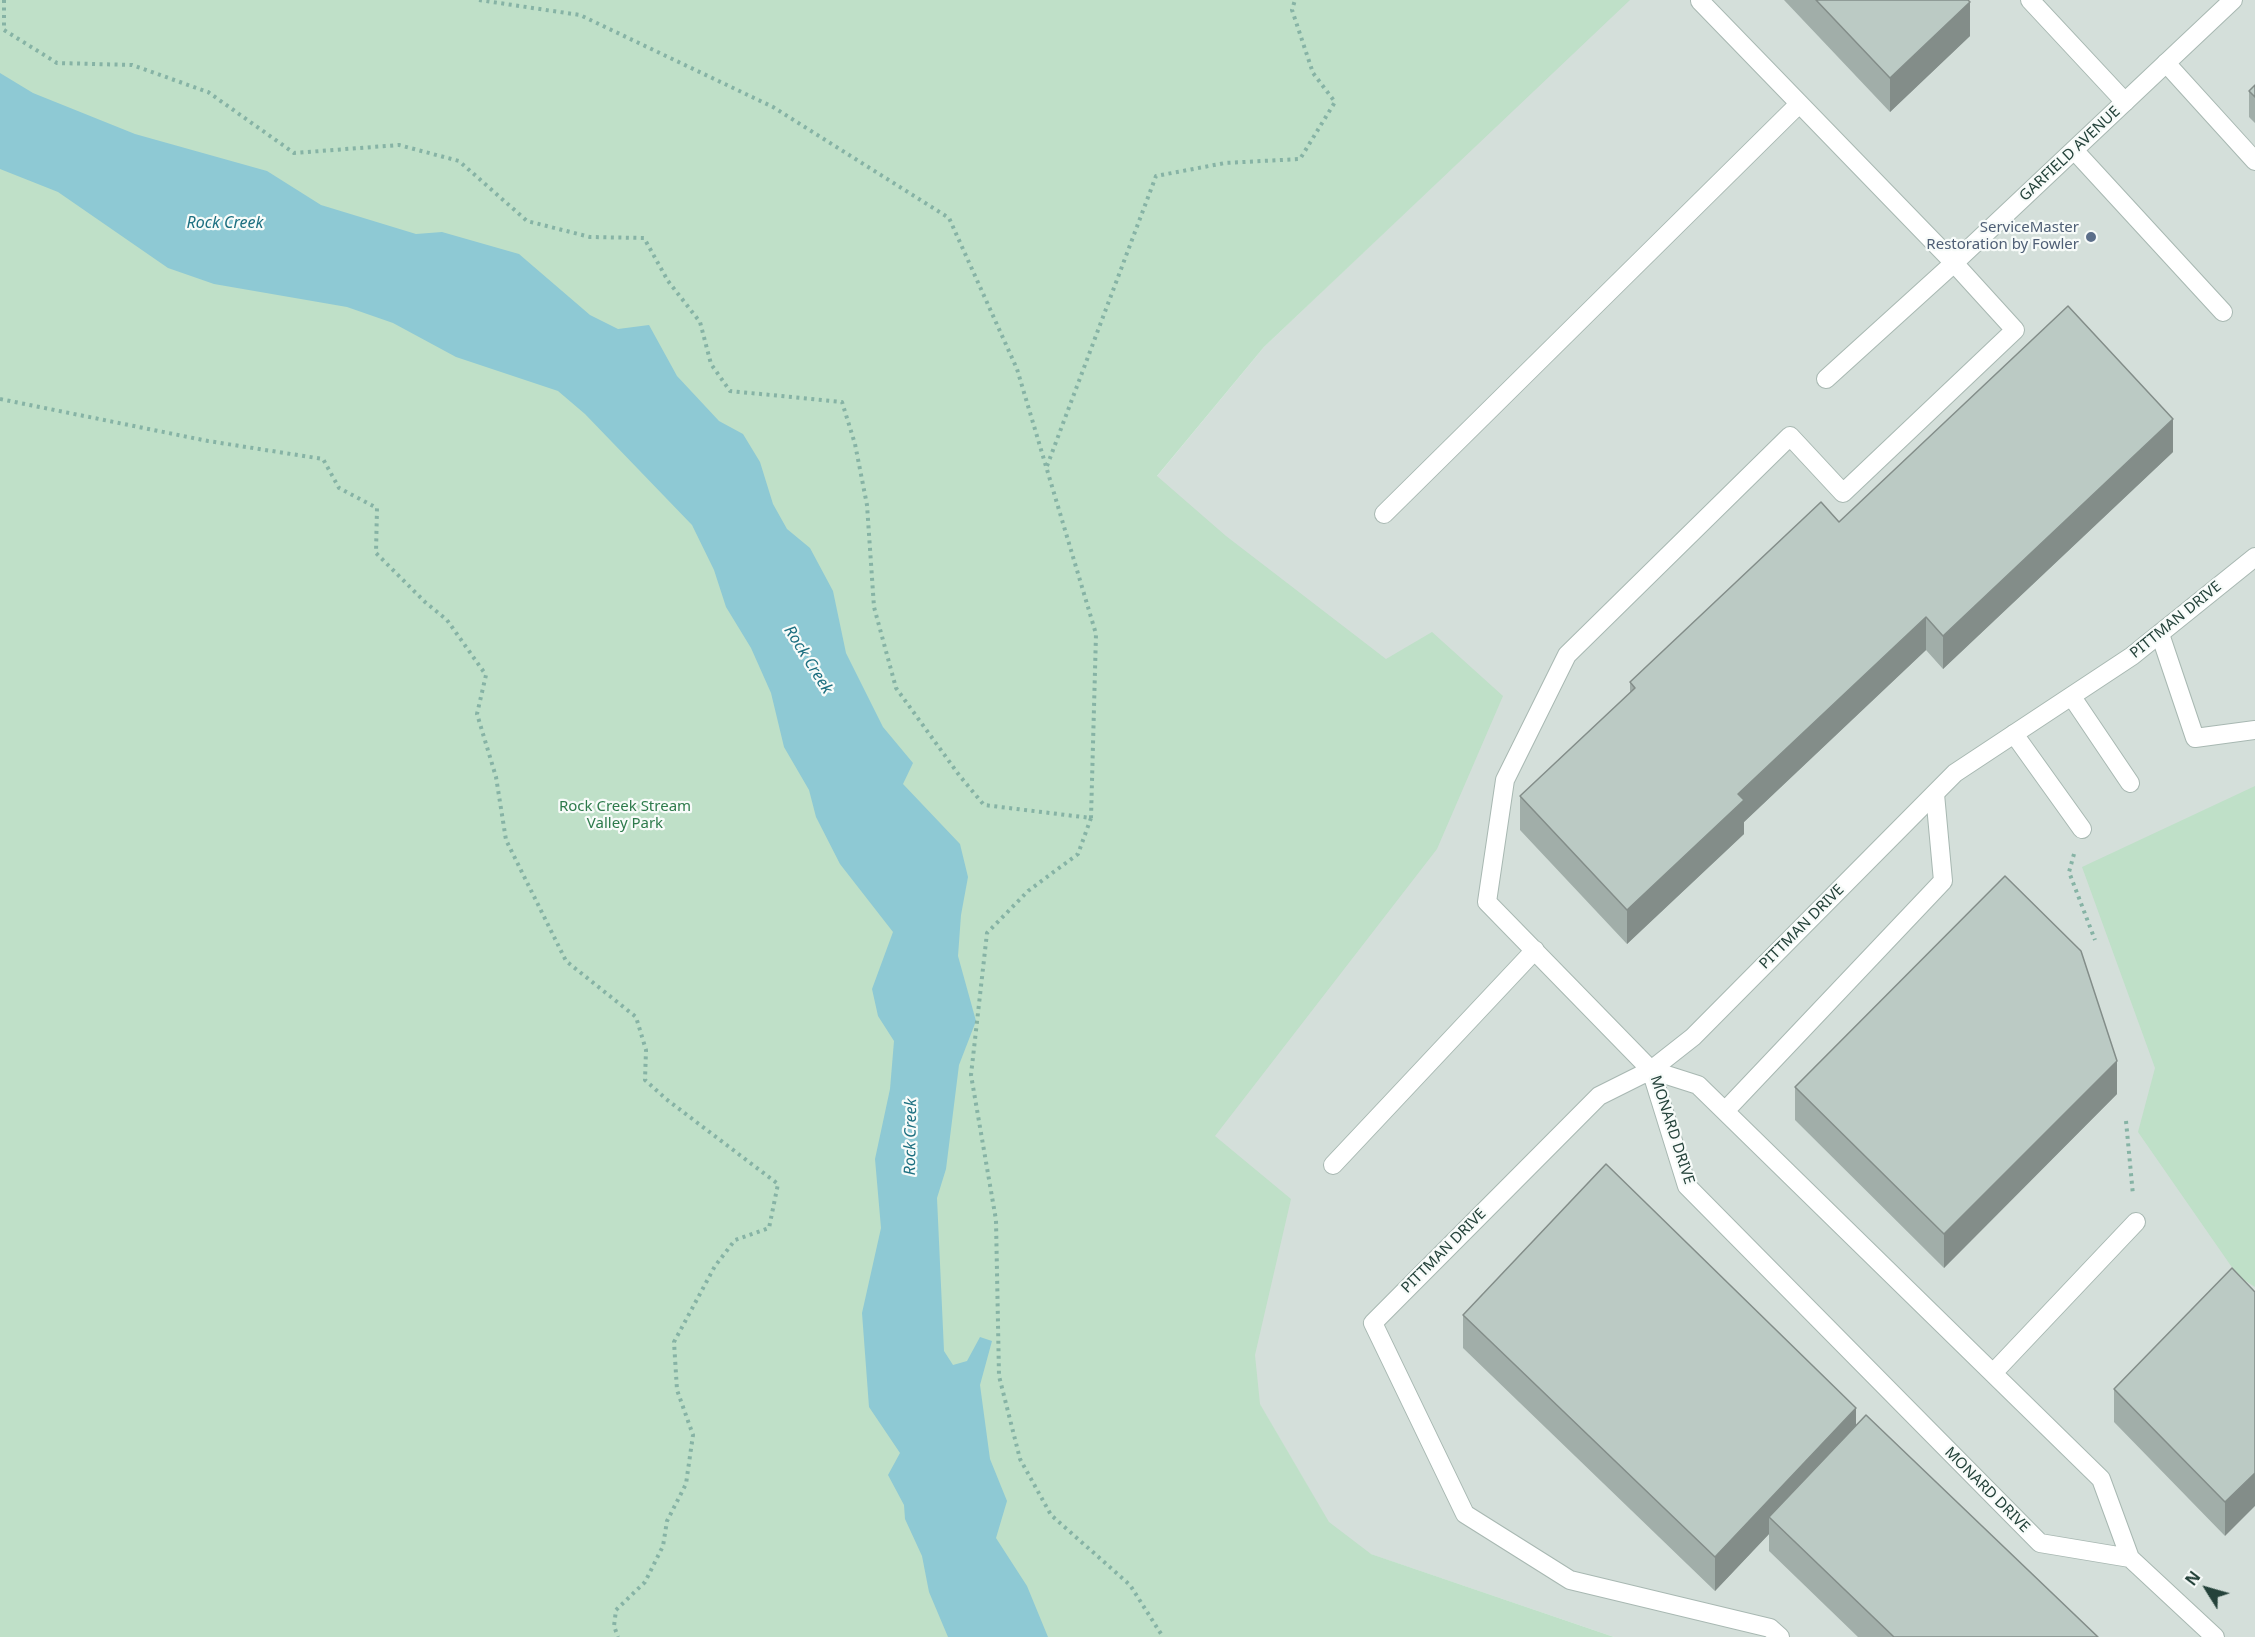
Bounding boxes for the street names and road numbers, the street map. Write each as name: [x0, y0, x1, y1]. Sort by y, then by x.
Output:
street label: GARFIELD AVENUE: [2016, 103, 2124, 205]
street label: PITTMAN DRIVE: [2127, 578, 2225, 662]
street label: PITTMAN DRIVE: [1756, 881, 1848, 973]
street label: MONARD DRIVE: [1646, 1073, 1698, 1187]
street label: PITTMAN DRIVE: [1398, 1205, 1490, 1297]
street label: MONARD DRIVE: [1941, 1444, 2033, 1536]

